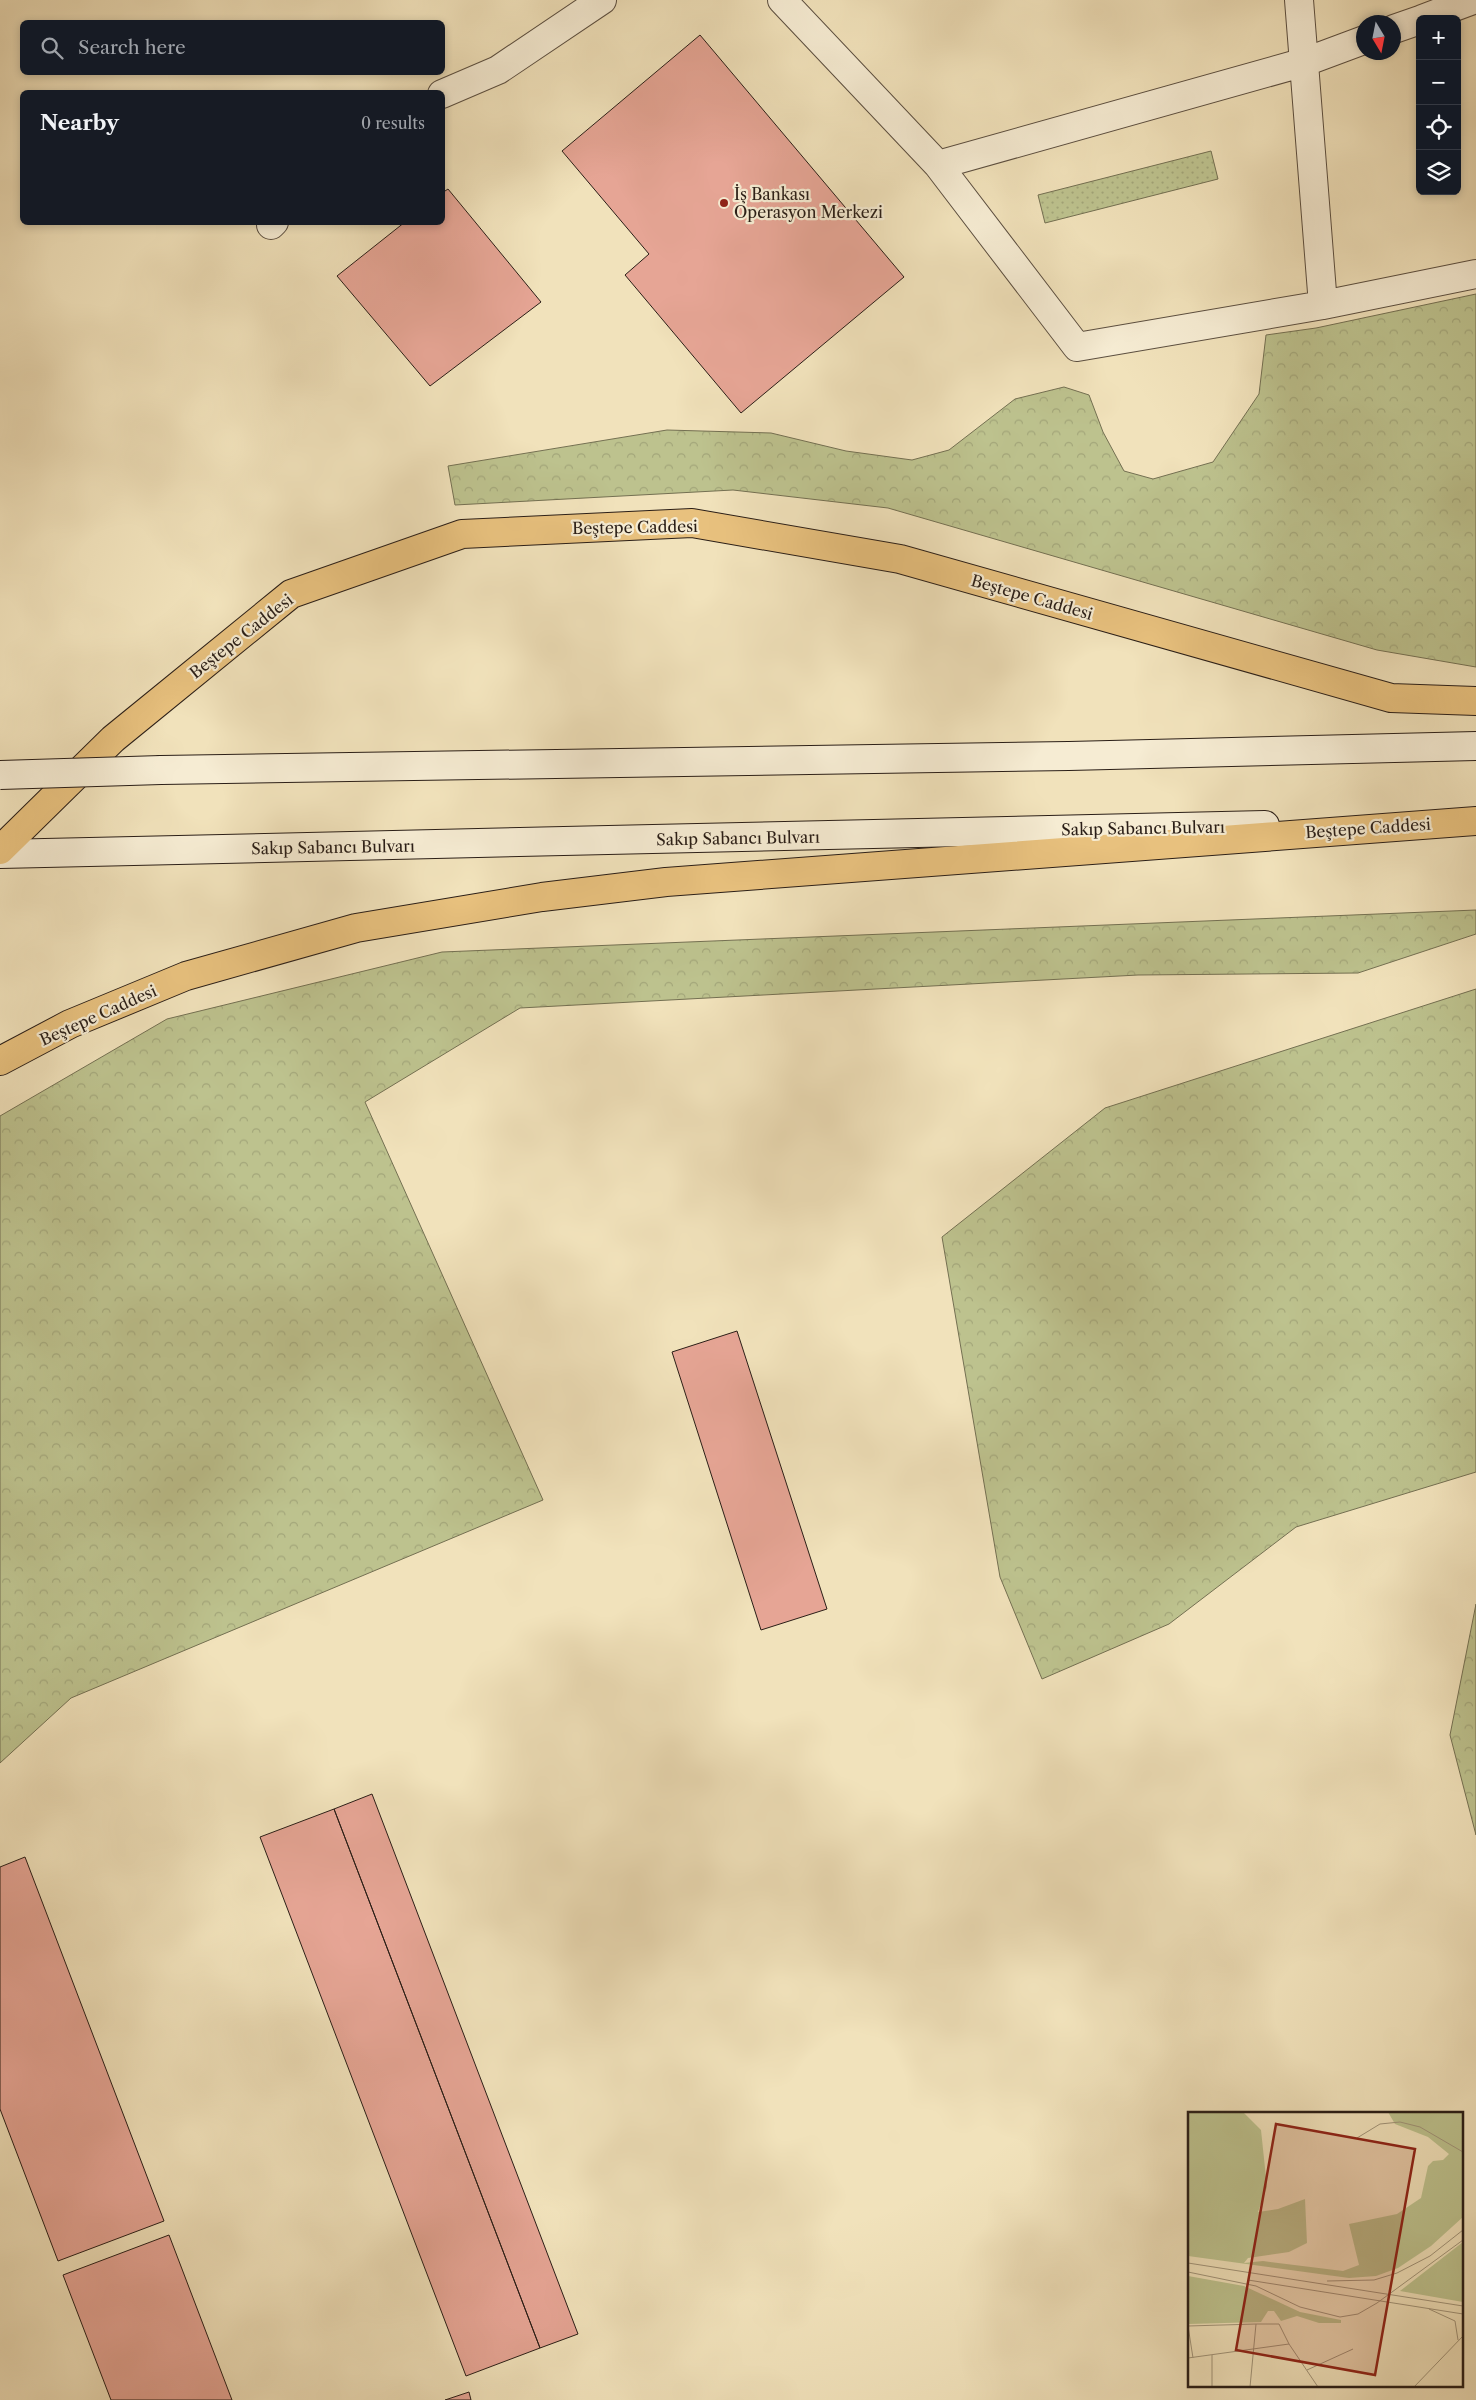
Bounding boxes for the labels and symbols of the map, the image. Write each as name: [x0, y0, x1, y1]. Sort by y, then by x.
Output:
north arrow: [1356, 15, 1401, 60]
place label: İş Bankası Operasyon Merkezi: [734, 184, 883, 222]
marker: İş Bankası Operasyon Merkezi: [718, 197, 730, 209]
street label: Beştepe Caddesi: [572, 516, 698, 538]
street label: Beştepe Caddesi: [969, 570, 1095, 624]
street label: Beştepe Caddesi: [185, 589, 297, 683]
street label: Beştepe Caddesi: [1305, 814, 1432, 842]
street label: Sakıp Sabancı Bulvarı: [1061, 817, 1225, 839]
street label: Sakıp Sabancı Bulvarı: [656, 827, 820, 849]
street label: Sakıp Sabancı Bulvarı: [251, 836, 415, 858]
street label: Beştepe Caddesi: [36, 980, 160, 1050]
inset map: [1188, 2112, 1464, 2388]

